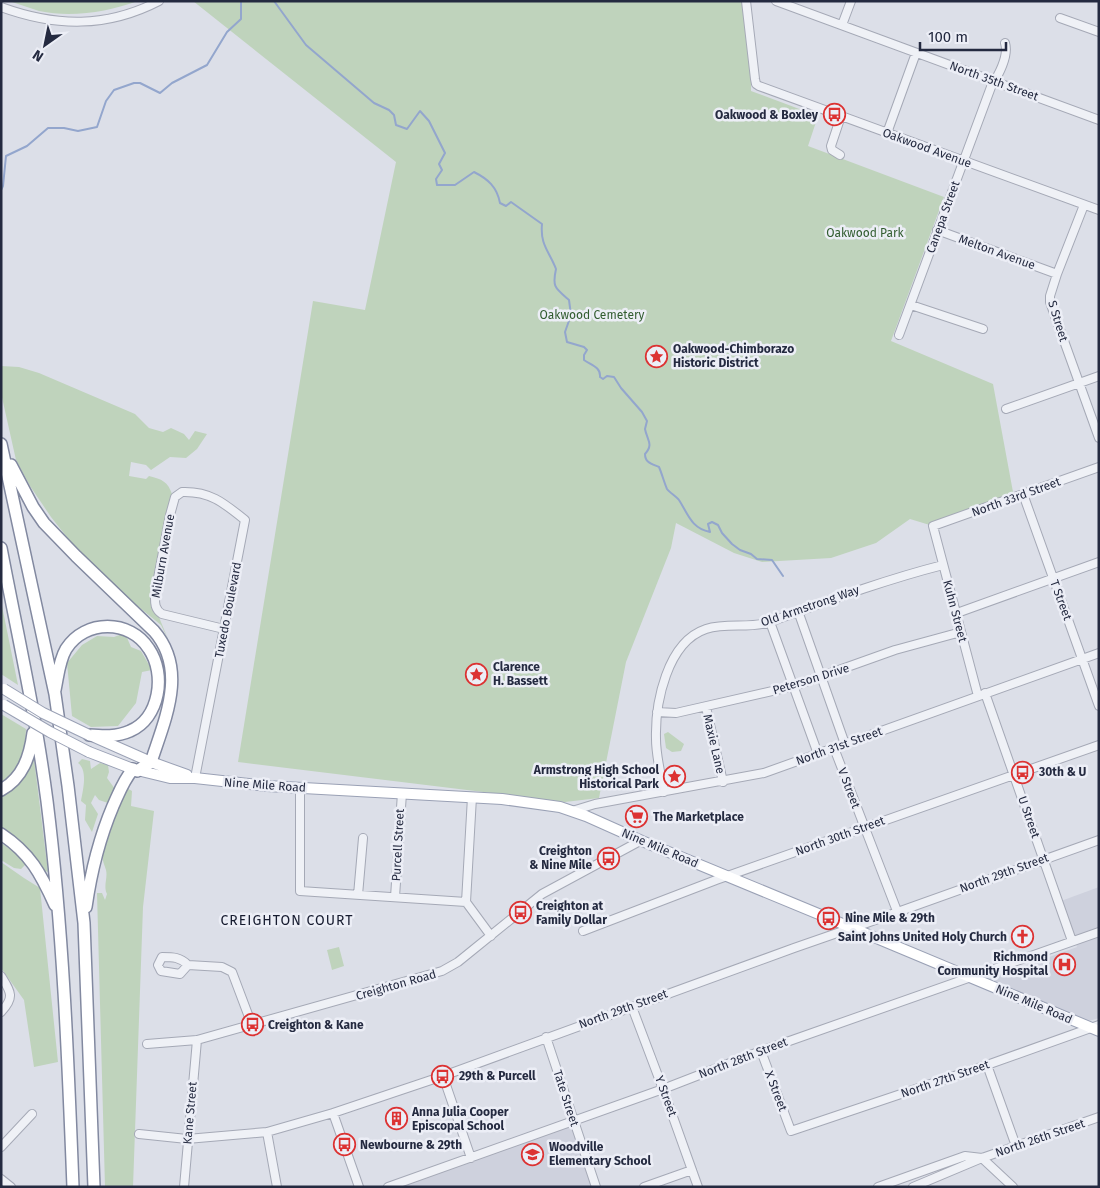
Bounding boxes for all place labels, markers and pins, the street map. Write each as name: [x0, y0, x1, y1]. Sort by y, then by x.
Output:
bus stop icon: Oakwood & Boxley: [822, 103, 846, 127]
place label: Oakwood & Boxley: [715, 108, 819, 122]
place label: Oakwood-Chimborazo Historic District: [673, 342, 794, 370]
place icon: Oakwood-Chimborazo Historic District: [645, 344, 669, 368]
place label: Clarence H. Bassett: [493, 660, 548, 688]
place icon: Clarence H. Bassett: [465, 662, 489, 686]
bus stop icon: 30th & U: [1011, 760, 1035, 784]
place label: Armstrong High School Historical Park: [533, 763, 659, 791]
place icon: Armstrong High School Historical Park: [663, 765, 687, 789]
place label: 30th & U: [1038, 765, 1087, 779]
supermarket icon: The Marketplace: [625, 805, 649, 829]
place label: The Marketplace: [653, 810, 744, 824]
place label: Creighton & Nine Mile: [529, 844, 592, 872]
bus stop icon: Creighton & Nine Mile: [596, 846, 620, 870]
place label: Creighton at Family Dollar: [536, 899, 607, 927]
bus stop icon: Creighton at Family Dollar: [508, 901, 532, 925]
bus stop icon: Nine Mile & 29th: [817, 906, 841, 930]
place label: Nine Mile & 29th: [845, 911, 935, 925]
church icon: Saint Johns United Holy Church: [1011, 925, 1035, 949]
place label: Saint Johns United Holy Church: [838, 930, 1007, 944]
place label: Richmond Community Hospital: [937, 950, 1048, 978]
hospital icon: Richmond Community Hospital: [1052, 952, 1076, 976]
bus stop icon: Creighton & Kane: [240, 1013, 264, 1037]
place label: Creighton & Kane: [268, 1018, 364, 1032]
bus stop icon: 29th & Purcell: [431, 1064, 455, 1088]
place label: 29th & Purcell: [459, 1069, 536, 1083]
place label: Anna Julia Cooper Episcopal School: [411, 1105, 509, 1133]
building icon: Anna Julia Cooper Episcopal School: [384, 1107, 408, 1131]
bus stop icon: Newbourne & 29th: [332, 1133, 356, 1157]
place label: Newbourne & 29th: [360, 1138, 462, 1152]
place label: Woodville Elementary School: [549, 1140, 652, 1168]
school or university icon: Woodville Elementary School: [521, 1142, 545, 1166]

